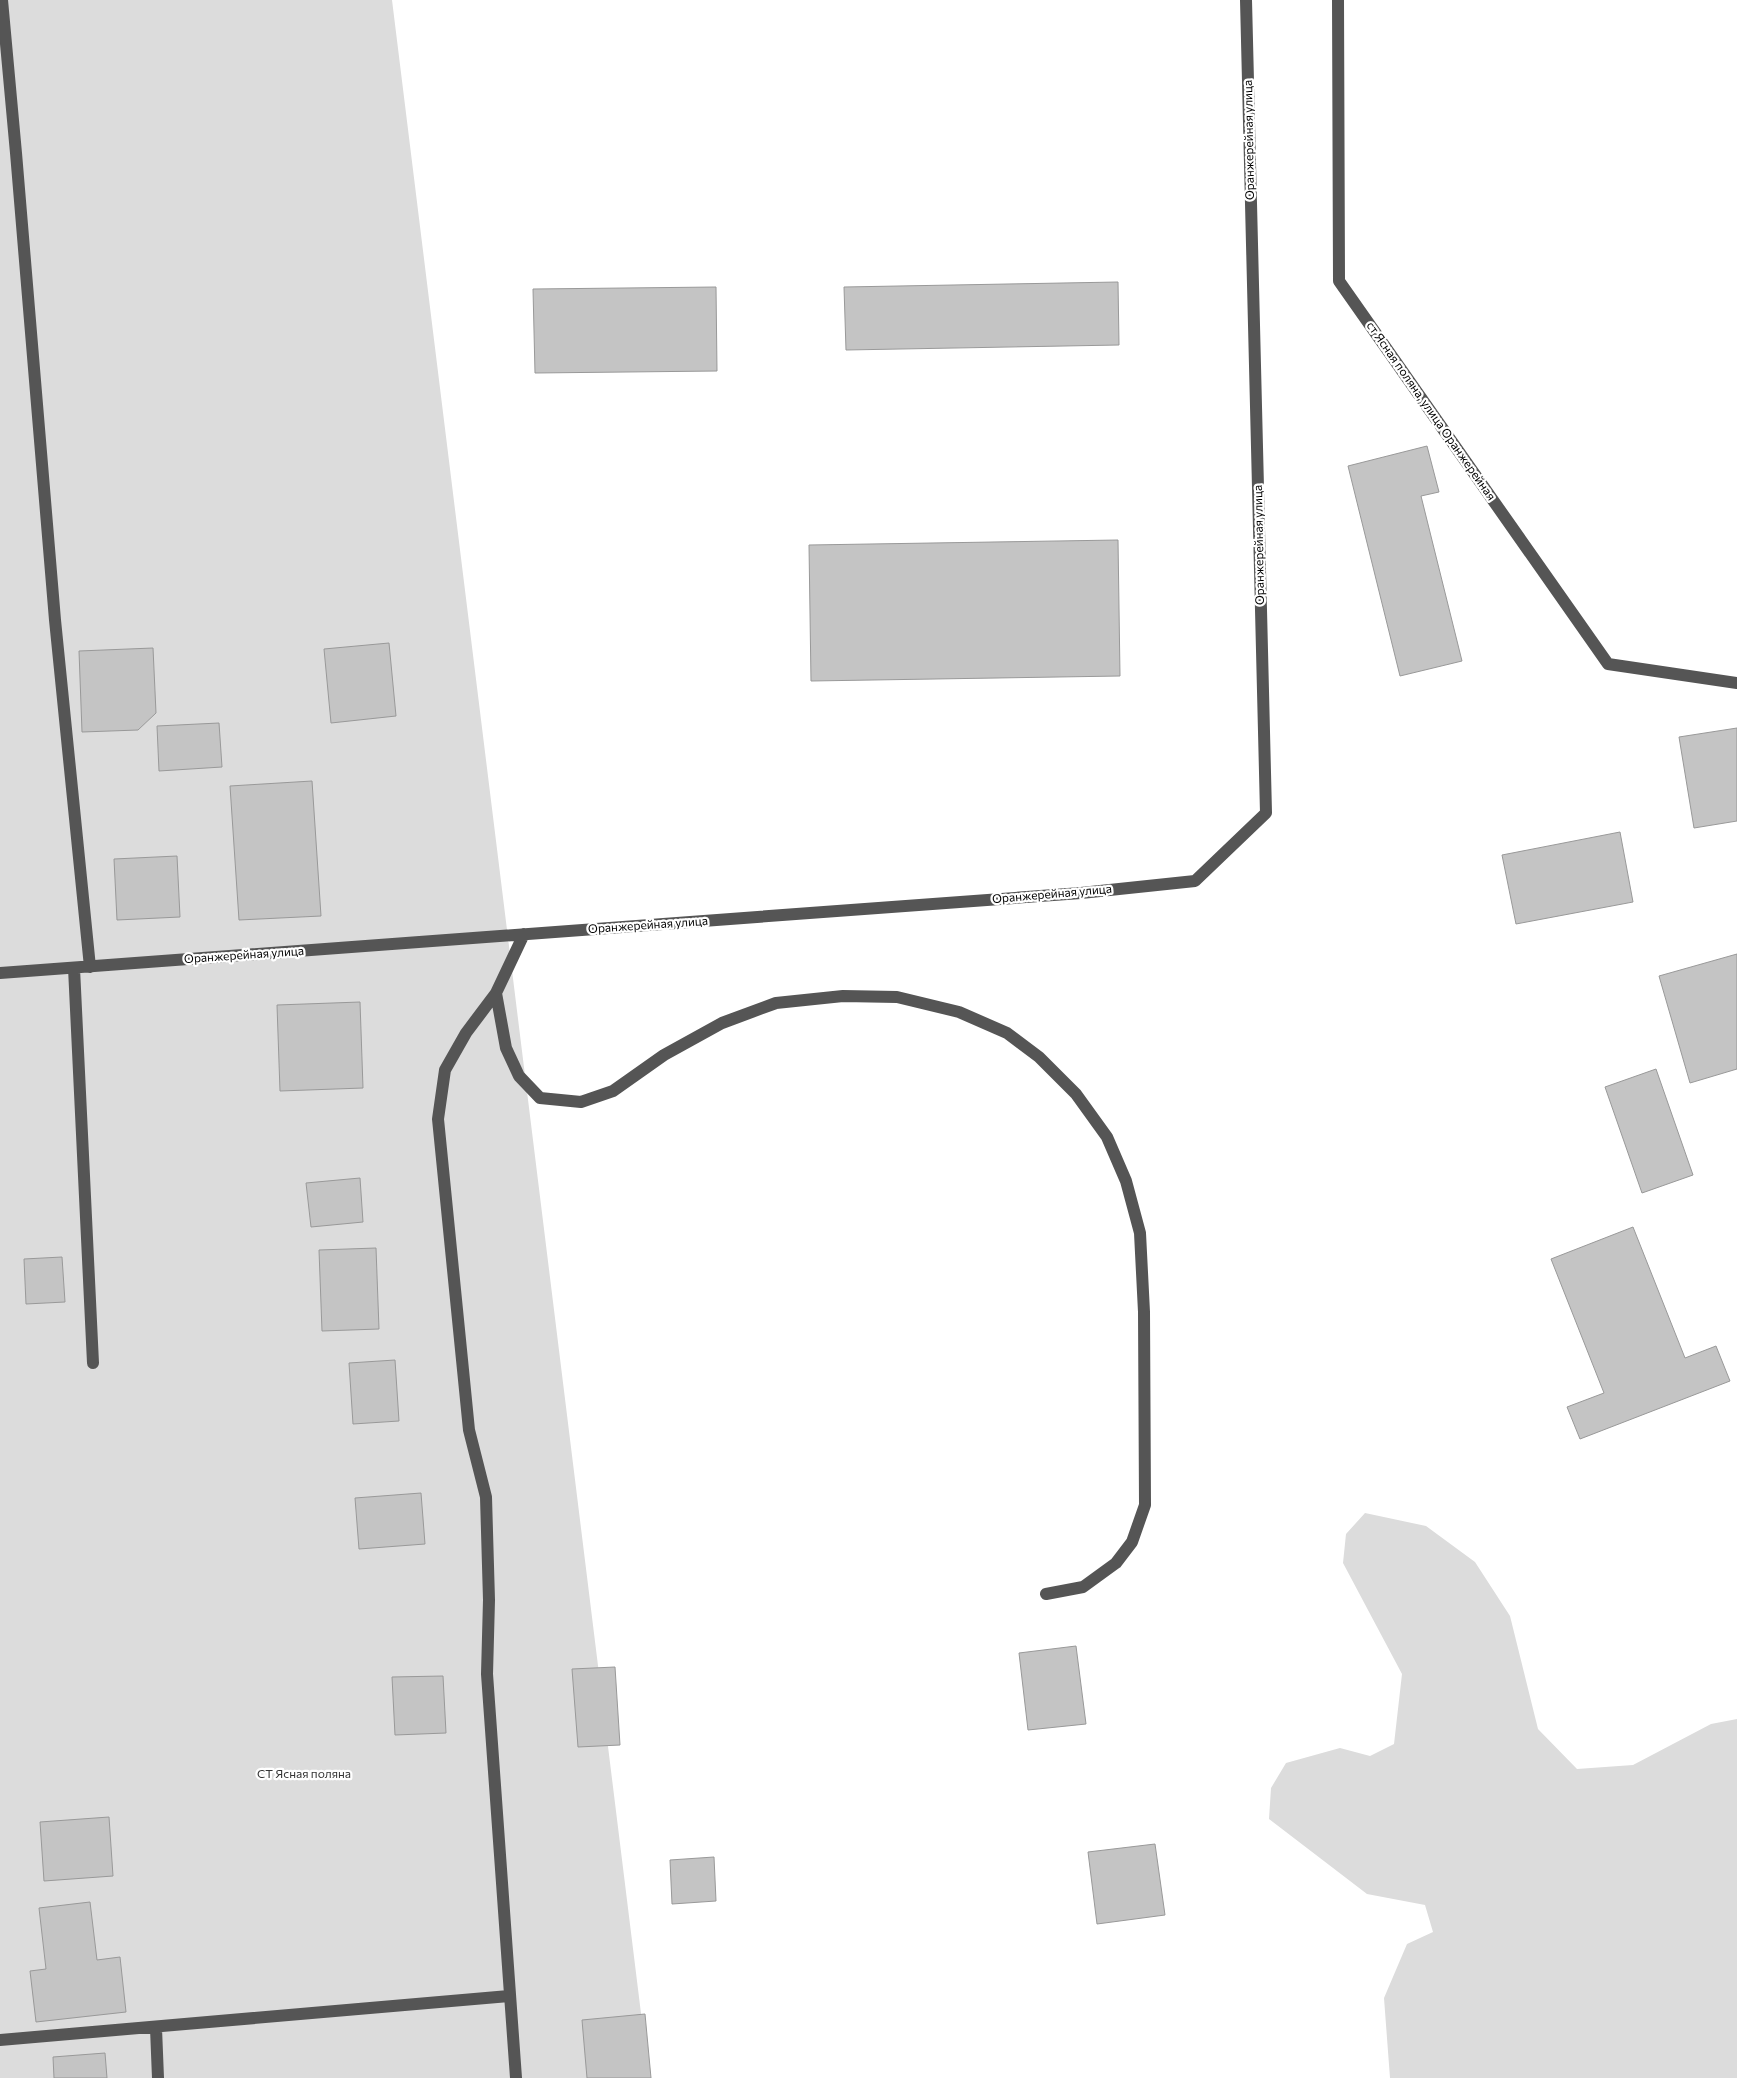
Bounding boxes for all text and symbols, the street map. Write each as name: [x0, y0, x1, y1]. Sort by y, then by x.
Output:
street label: Оранжерейная улица: [1240, 80, 1256, 200]
street label: ст Ясная поляна, улица Оранжерейная: [1364, 318, 1499, 502]
street label: Оранжерейная улица: [1250, 485, 1266, 605]
street label: Оранжерейная улица: [991, 881, 1112, 905]
street label: Оранжерейная улица: [588, 913, 708, 935]
street label: Оранжерейная улица: [184, 943, 304, 965]
park label: СТ Ясная поляна: [257, 1766, 351, 1780]

